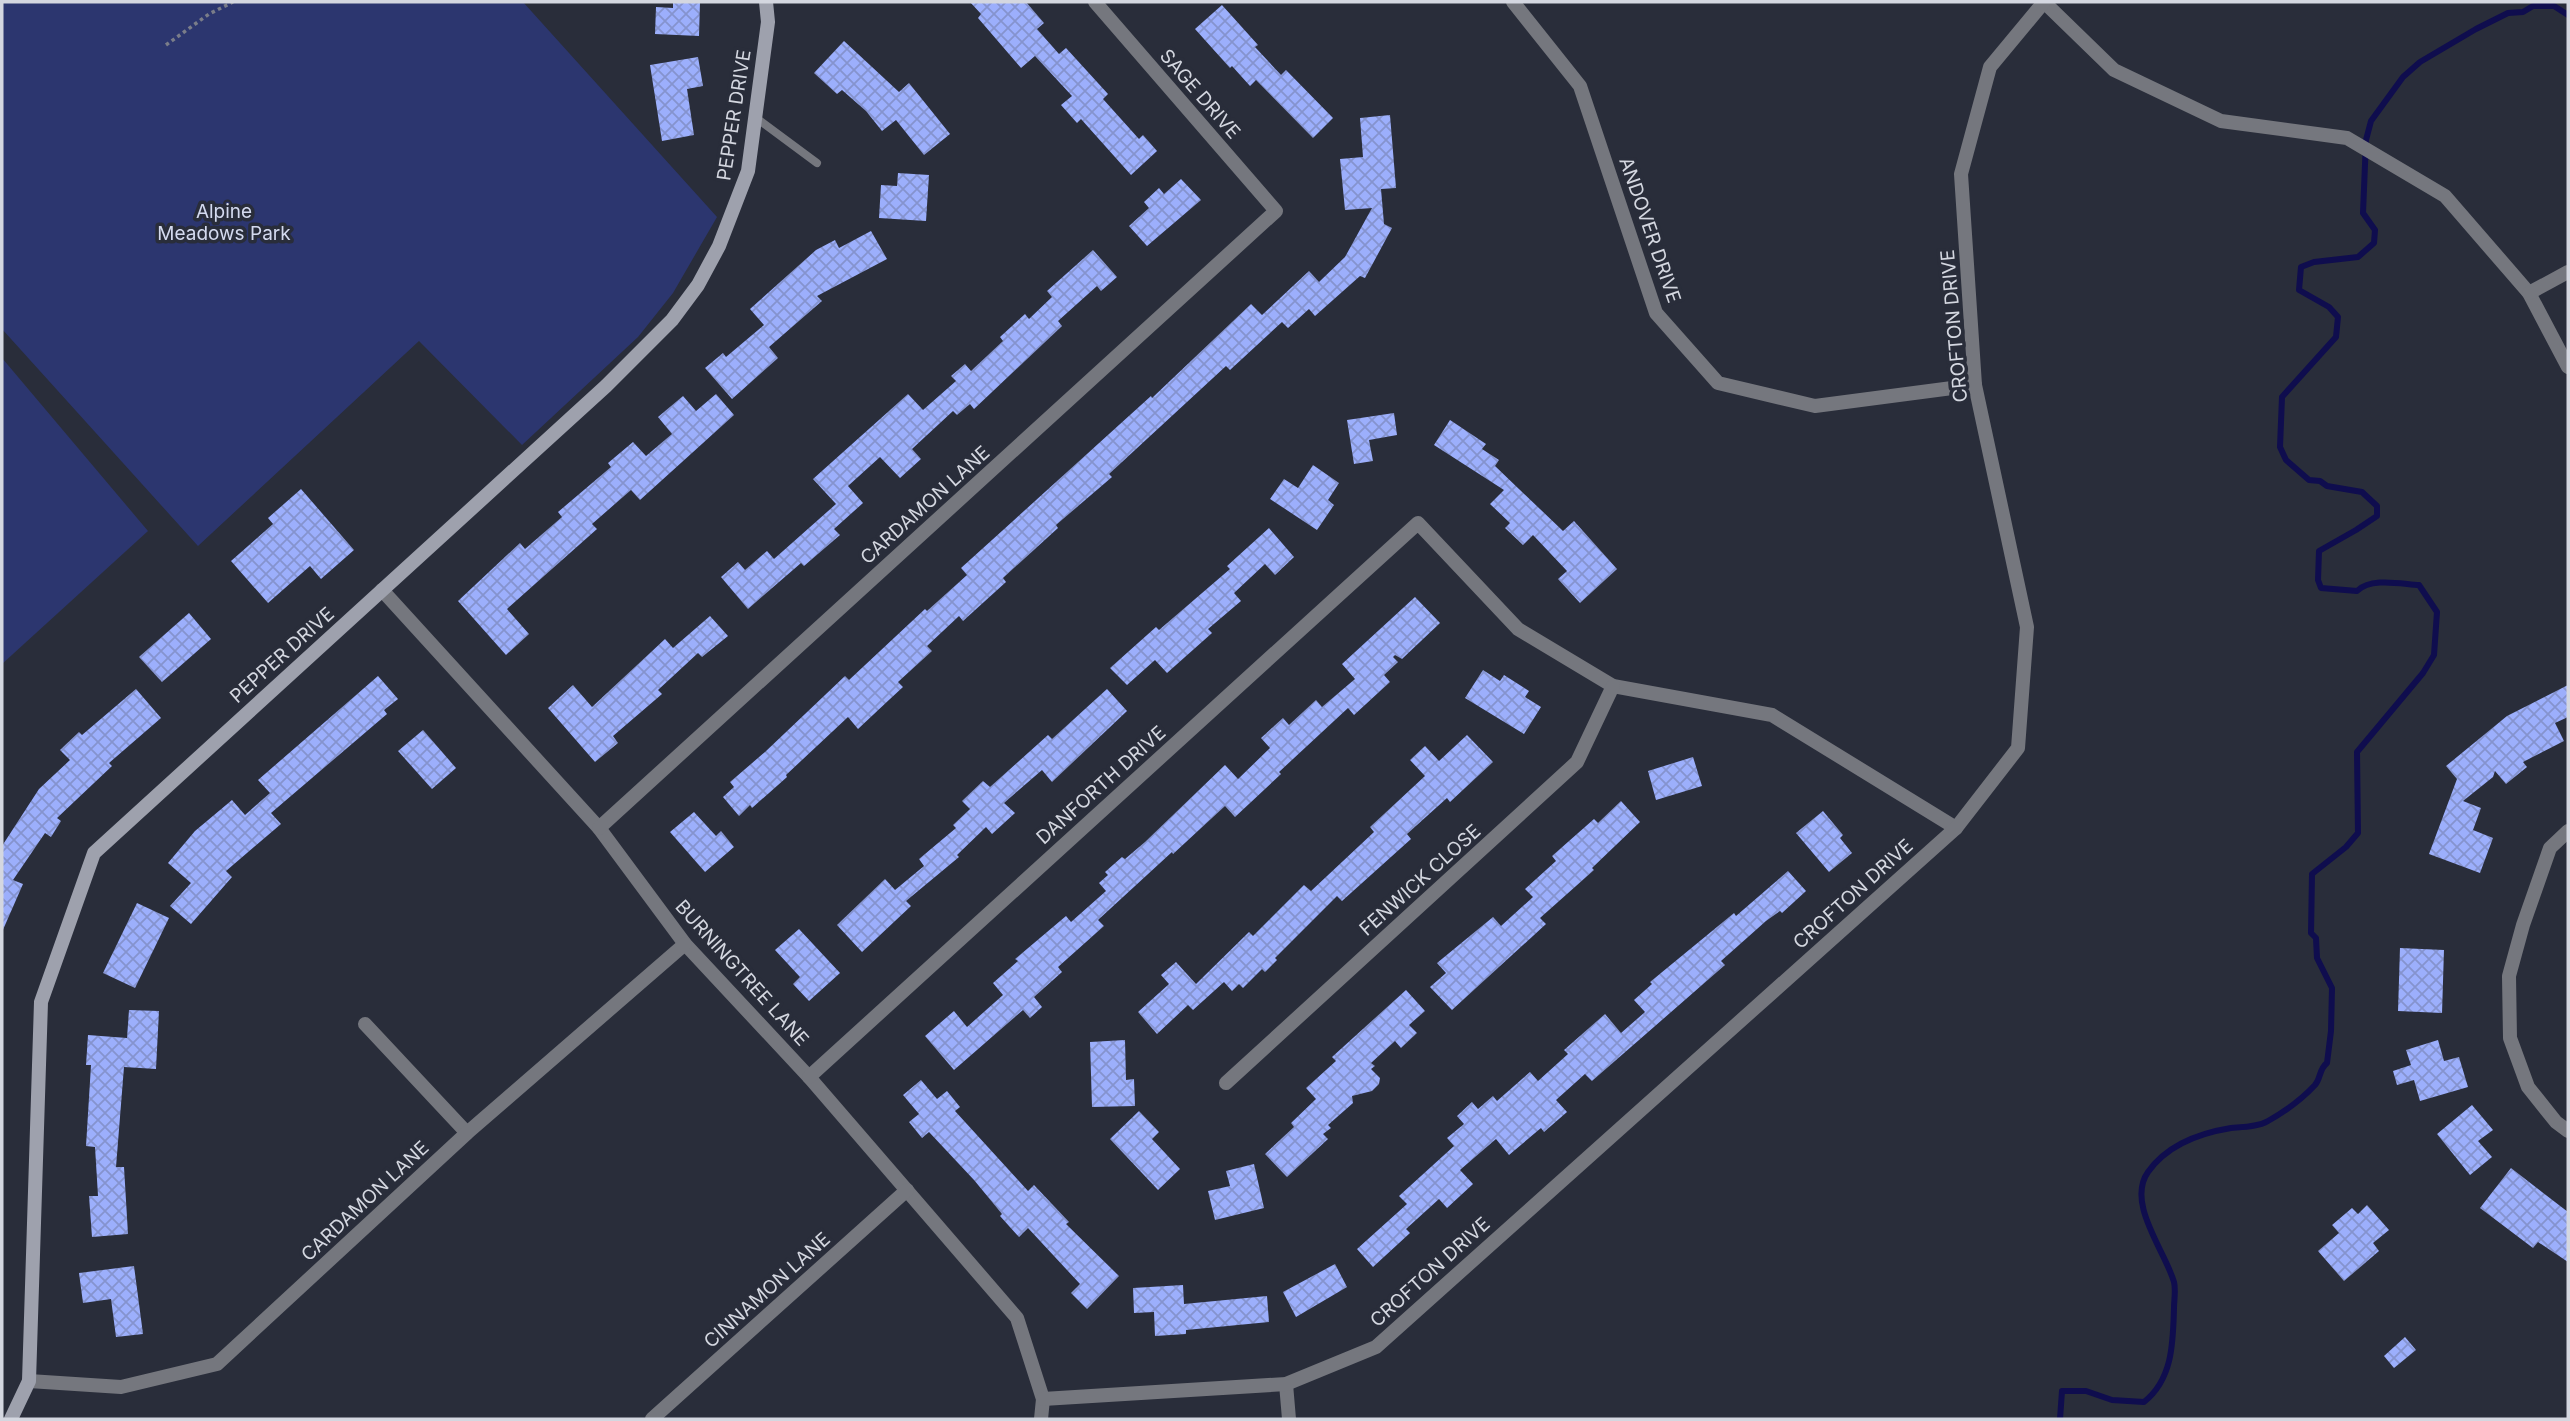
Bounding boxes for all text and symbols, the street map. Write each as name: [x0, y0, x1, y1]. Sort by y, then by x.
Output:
street label: SAGE DRIVE: [1155, 45, 1245, 143]
street label: PEPPER DRIVE: [712, 48, 756, 182]
street label: ANDOVER DRIVE: [1614, 154, 1686, 306]
park label: Alpine Meadows Park: [157, 200, 291, 245]
street label: CROFTON DRIVE: [1936, 249, 1972, 403]
street label: CARDAMON LANE: [856, 441, 994, 569]
street label: PEPPER DRIVE: [225, 602, 339, 708]
street label: DANFORTH DRIVE: [1032, 721, 1170, 849]
street label: FENWICK CLOSE: [1355, 820, 1485, 940]
street label: CROFTON DRIVE: [1788, 834, 1918, 954]
street label: BURNINGTREE LANE: [670, 895, 814, 1051]
street label: CARDAMON LANE: [296, 1136, 434, 1266]
street label: CROFTON DRIVE: [1365, 1212, 1495, 1332]
street label: CINNAMON LANE: [699, 1227, 835, 1353]

